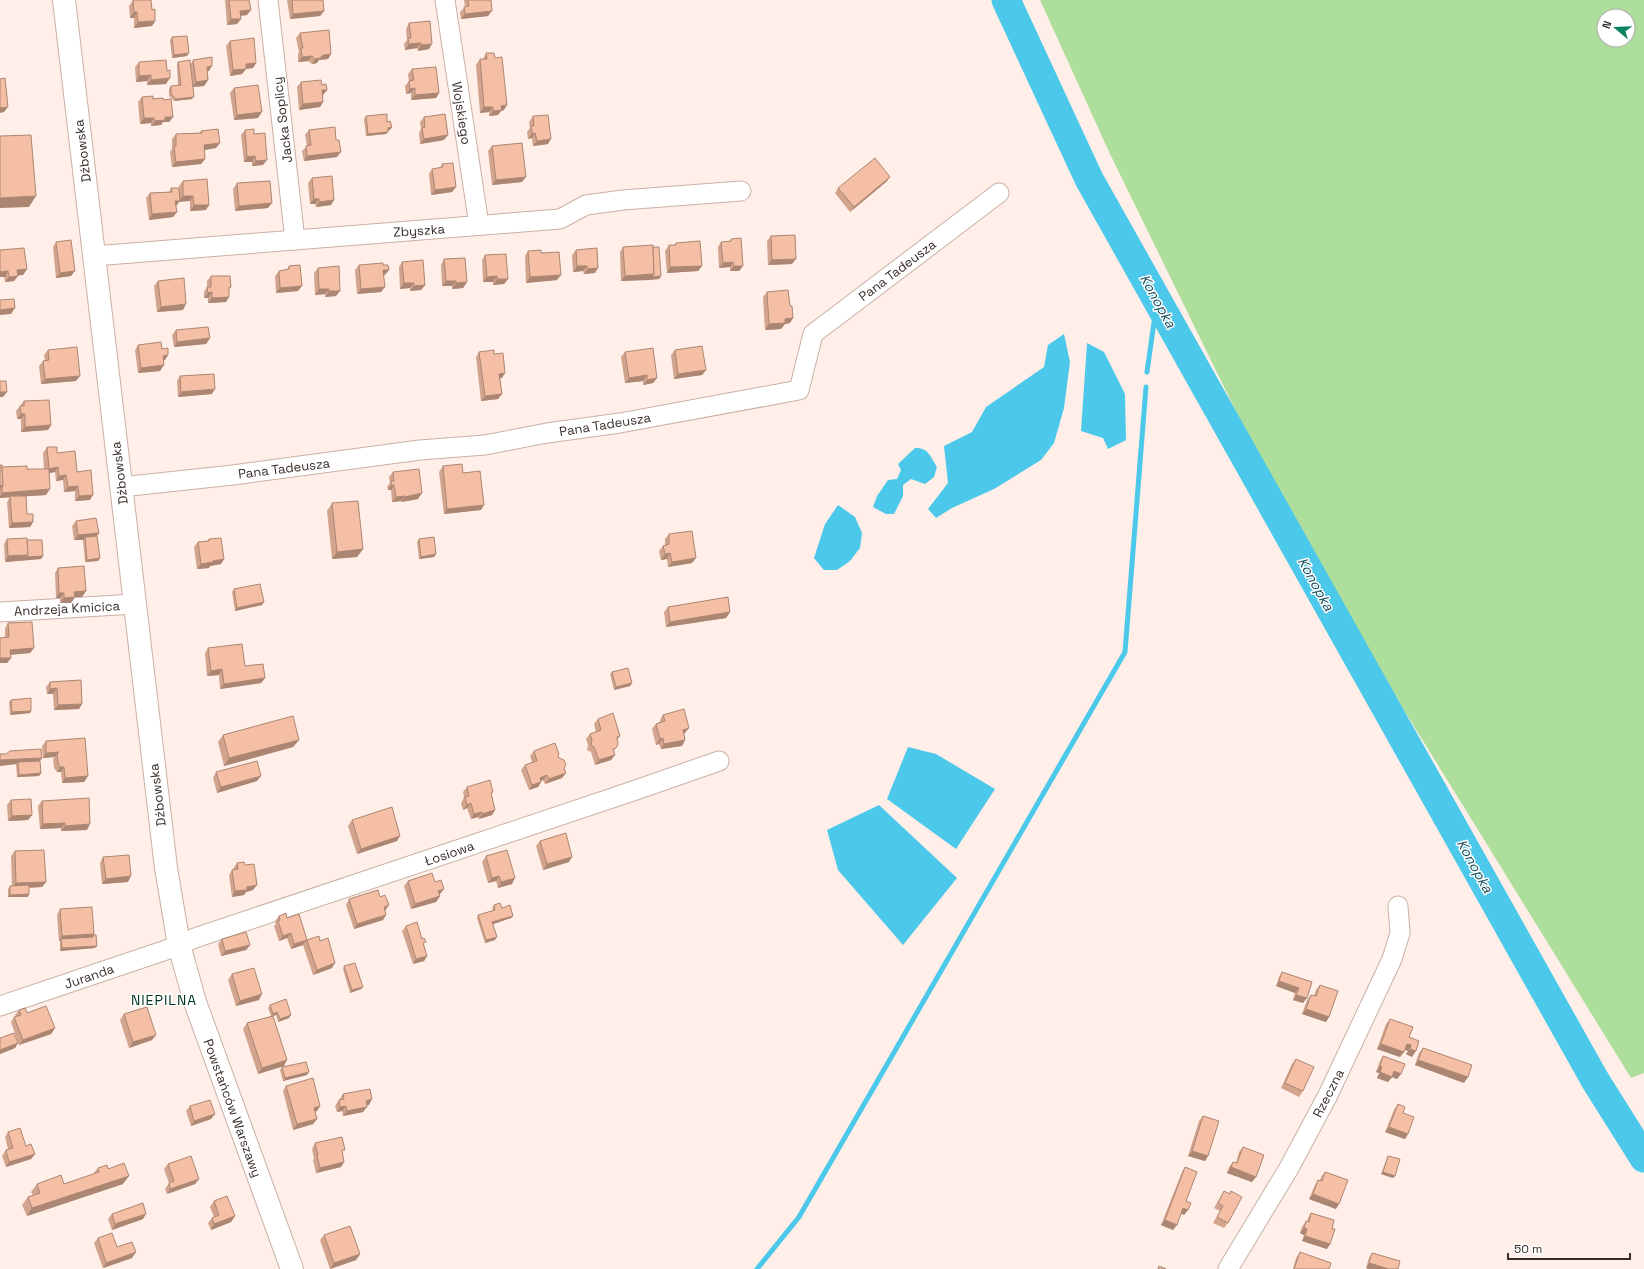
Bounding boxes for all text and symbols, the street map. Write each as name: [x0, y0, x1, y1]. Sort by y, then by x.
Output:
north arrow: [1596, 8, 1636, 48]
text: N: [1599, 19, 1614, 31]
street label: Jacka Soplicy: [269, 76, 296, 164]
street label: Wojskiego: [448, 80, 475, 146]
street label: Dźbowska: [70, 118, 95, 183]
street label: Zbyszka: [393, 220, 446, 241]
street label: Pana Tadeusza: [855, 235, 940, 305]
water label: Konopka: [1136, 271, 1181, 332]
street label: Pana Tadeusza: [558, 409, 653, 440]
street label: Dźbowska: [107, 440, 132, 505]
street label: Pana Tadeusza: [237, 454, 332, 483]
water label: Konopka: [1294, 554, 1339, 615]
street label: Andrzeja Kmicica: [14, 597, 121, 620]
street label: Dźbowska: [145, 762, 170, 827]
water label: Konopka: [1453, 836, 1498, 897]
street label: Łosiowa: [422, 837, 477, 870]
street label: Juranda: [62, 960, 117, 993]
district label: NIEPILNA: [131, 991, 197, 1009]
street label: Powstańców Warszawy: [200, 1037, 265, 1180]
street label: Rzeczna: [1309, 1066, 1348, 1120]
scale bar: [1508, 1235, 1630, 1261]
text: 50 m: [1514, 1241, 1542, 1257]

